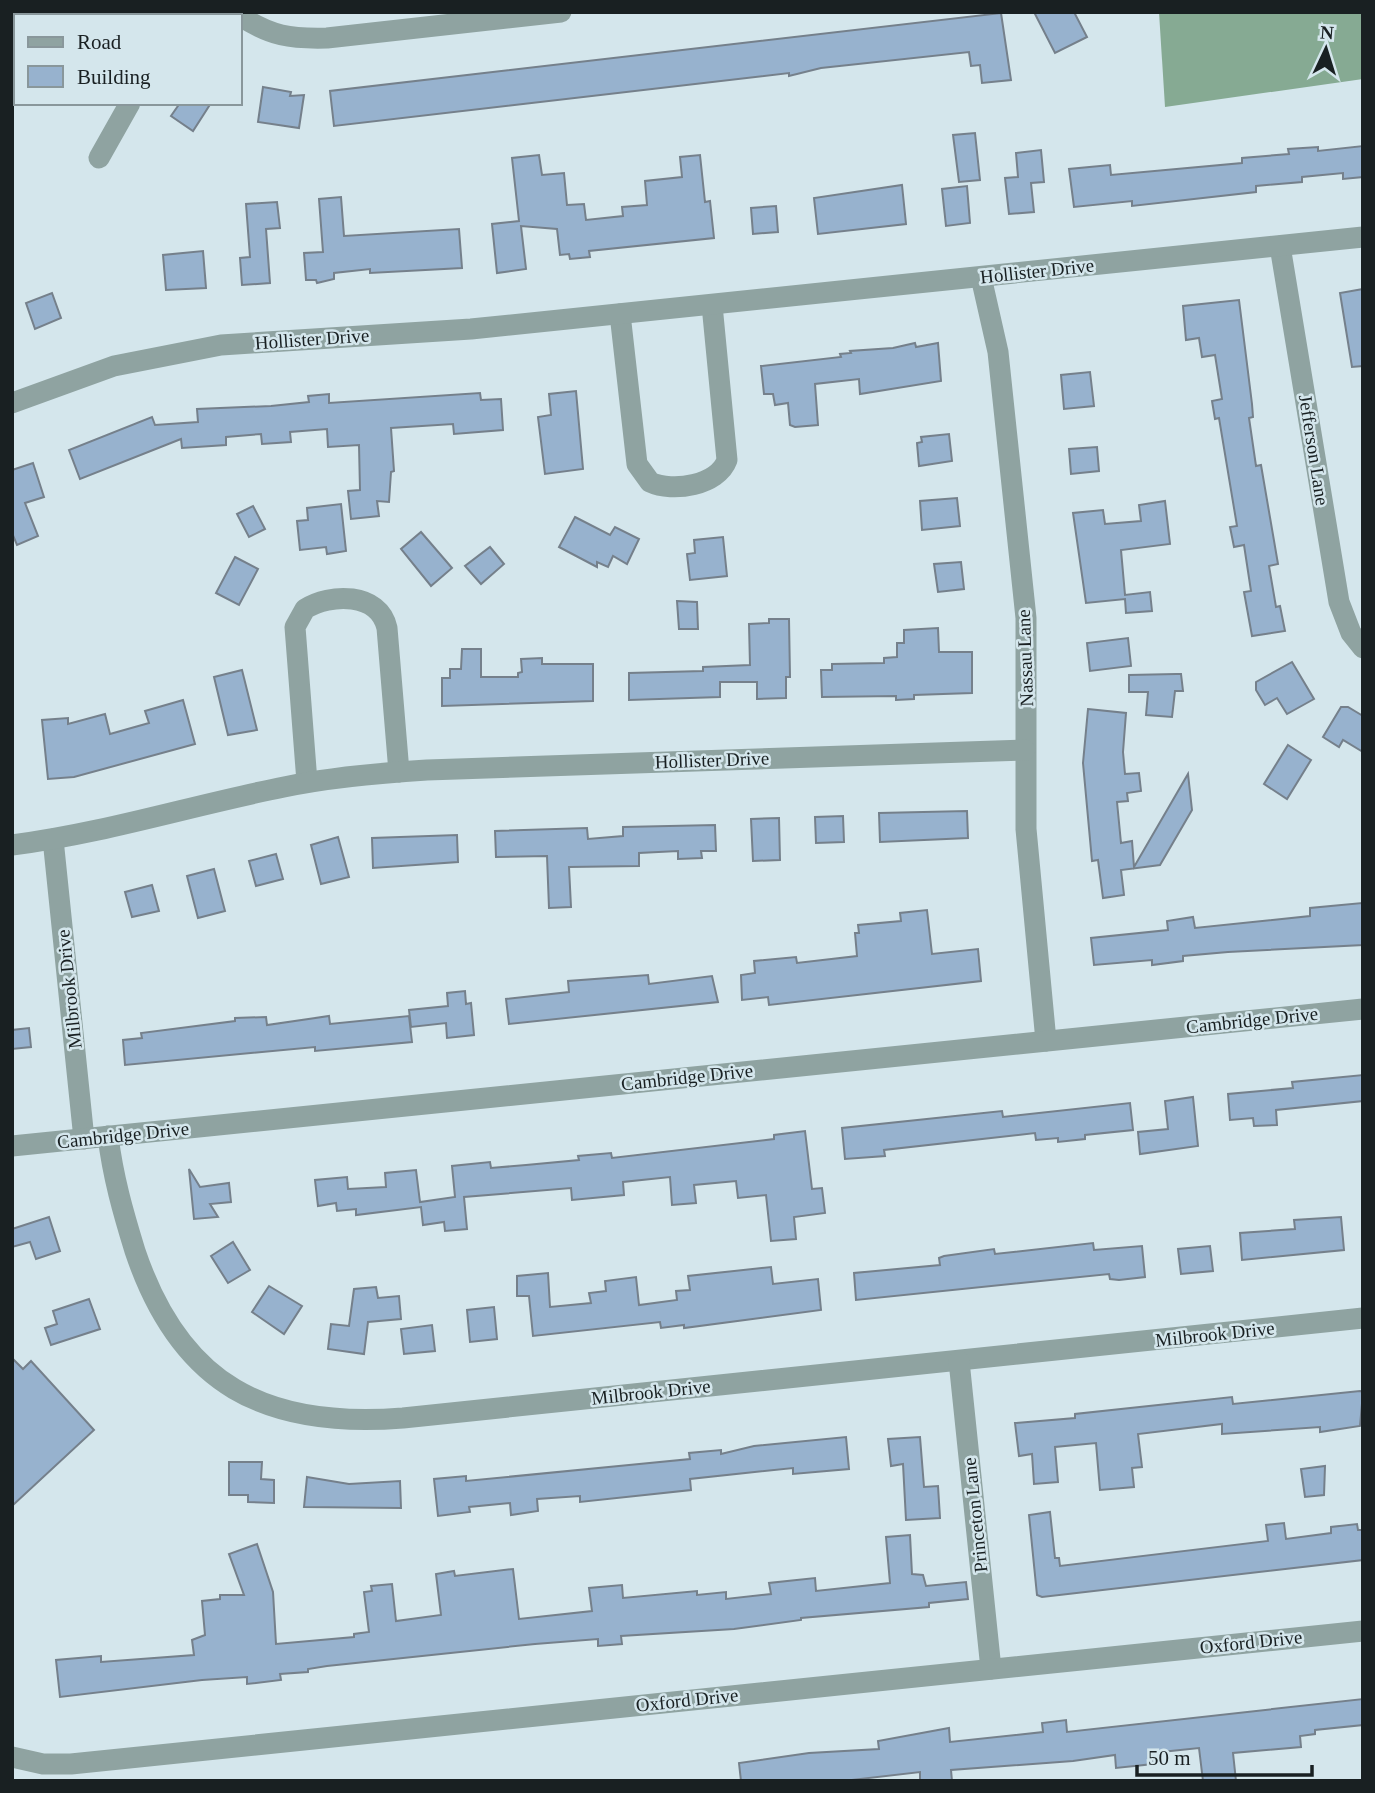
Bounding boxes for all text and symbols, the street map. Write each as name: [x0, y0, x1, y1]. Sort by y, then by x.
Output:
legend: [14, 14, 242, 105]
north arrow: [1291, 14, 1361, 84]
text: N: [1320, 22, 1335, 44]
text: Road: [77, 30, 122, 54]
text: Building: [77, 65, 151, 89]
street label: Hollister Drive: [979, 255, 1095, 287]
street label: Hollister Drive: [254, 325, 370, 353]
street label: Jefferson Lane: [1295, 393, 1333, 507]
street label: Nassau Lane: [1013, 609, 1037, 707]
street label: Hollister Drive: [654, 748, 770, 772]
street label: Milbrook Drive: [52, 928, 86, 1050]
street label: Cambridge Drive: [1185, 1003, 1319, 1037]
street label: Cambridge Drive: [620, 1060, 754, 1094]
street label: Cambridge Drive: [56, 1118, 190, 1152]
street label: Milbrook Drive: [1154, 1317, 1276, 1351]
street label: Milbrook Drive: [590, 1375, 712, 1409]
street label: Princeton Lane: [959, 1456, 991, 1574]
street label: Oxford Drive: [1199, 1626, 1303, 1658]
street label: Oxford Drive: [635, 1684, 739, 1716]
scale bar: [1137, 1734, 1312, 1778]
text: 50 m: [1148, 1746, 1191, 1770]

